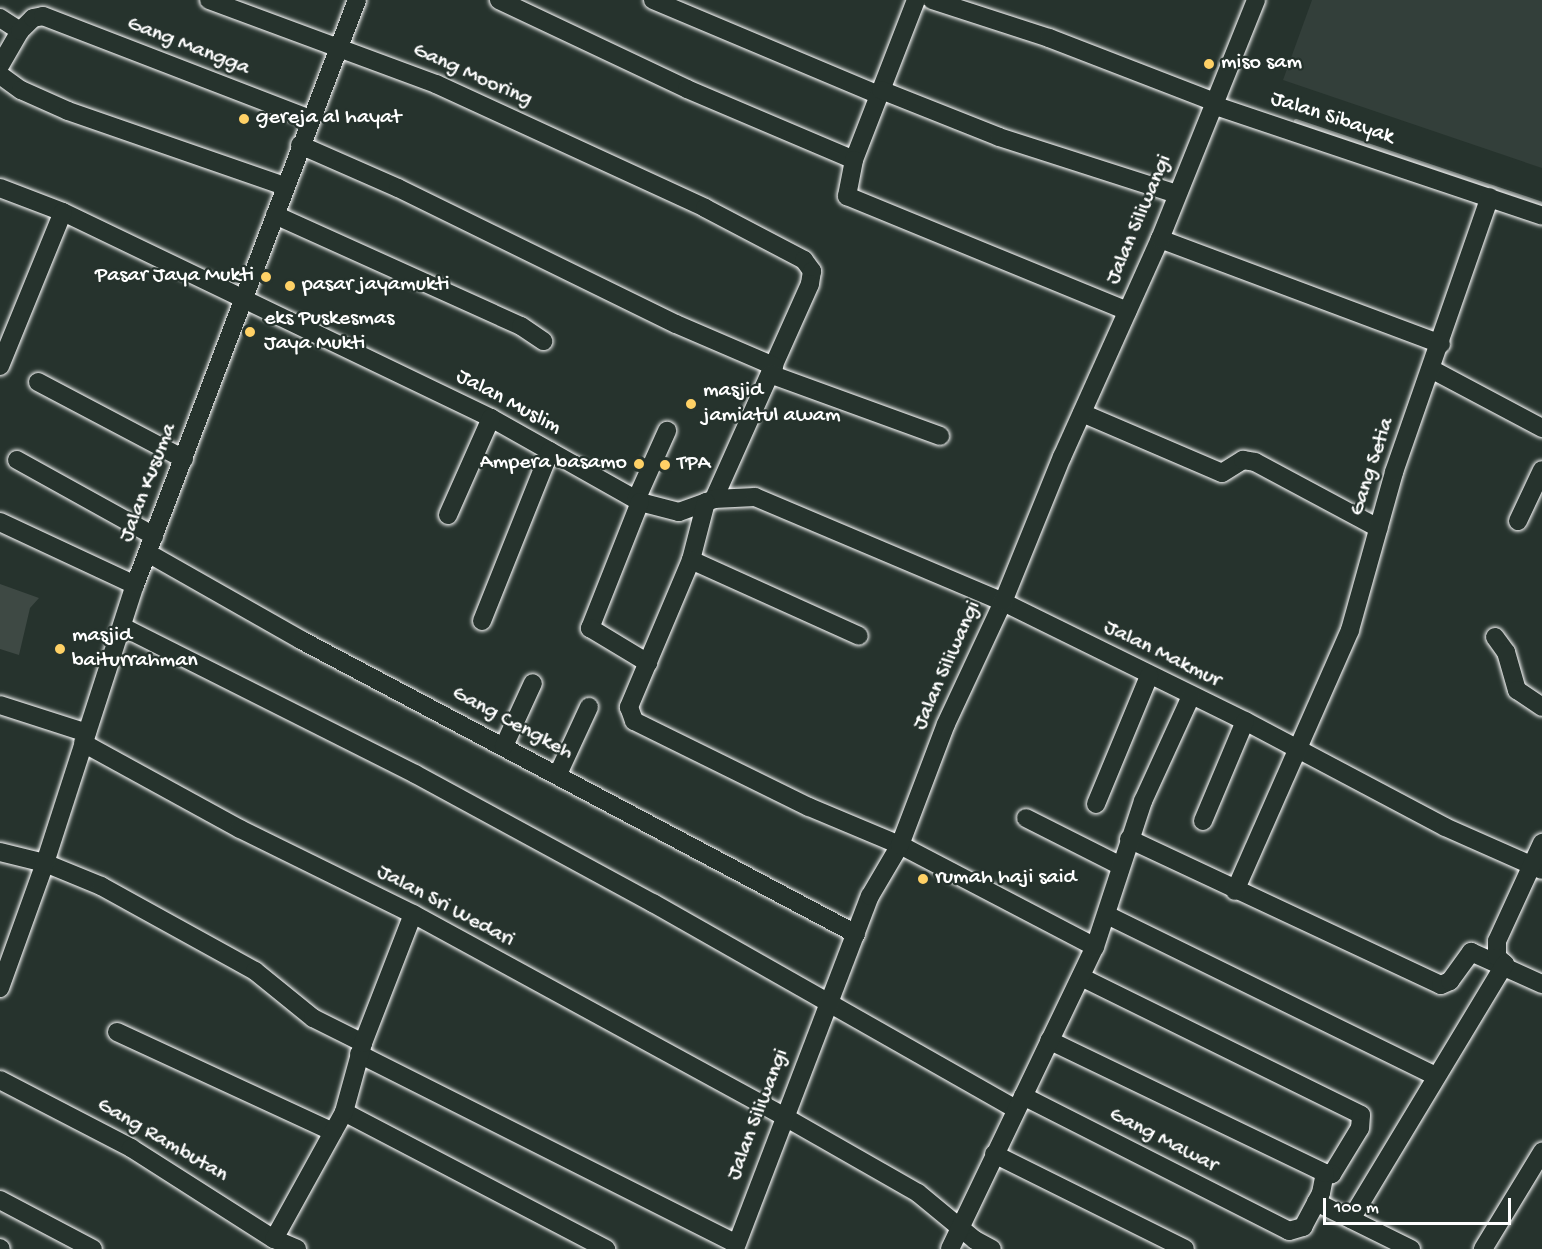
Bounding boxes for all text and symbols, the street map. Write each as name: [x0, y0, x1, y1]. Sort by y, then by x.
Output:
street label: Gang Mangga: [123, 11, 253, 83]
street label: Gang Mooring: [408, 38, 536, 114]
place label: miso sam: [1221, 51, 1302, 77]
marker: miso sam: [1202, 57, 1216, 71]
street label: Jalan Sibayak: [1267, 87, 1397, 151]
place label: gereja al hayat: [256, 106, 401, 132]
marker: gereja al hayat: [237, 112, 251, 126]
street label: Jalan Siliwangi: [1101, 151, 1179, 289]
place label: Pasar Jaya Mukti: [95, 264, 254, 290]
marker: Pasar Jaya Mukti: [259, 270, 273, 284]
place label: pasar jayamukti: [302, 273, 450, 299]
marker: pasar jayamukti: [283, 279, 297, 293]
place label: eks Puskesmas Jaya Mukti: [264, 306, 394, 358]
marker: eks Puskesmas Jaya Mukti: [241, 323, 259, 341]
street label: Jalan Muslim: [451, 364, 565, 442]
place label: masjid jamiatul awam: [703, 378, 841, 430]
marker: masjid jamiatul awam: [684, 397, 698, 411]
street label: Gang Setia: [1345, 415, 1401, 519]
street label: Jalan Kusuma: [114, 420, 184, 546]
place label: Ampera basamo: [480, 451, 627, 477]
place label: TPA: [677, 452, 711, 478]
marker: Ampera basamo: [632, 457, 646, 471]
marker: TPA: [658, 458, 672, 472]
street label: Jalan Siliwangi: [908, 598, 988, 734]
street label: Jalan Makmur: [1099, 615, 1225, 695]
place label: masjid baiturrahman: [72, 623, 198, 674]
marker: masjid baiturrahman: [53, 642, 67, 656]
street label: Gang Cengkeh: [447, 681, 577, 767]
street label: Jalan Sri Wedari: [372, 860, 518, 954]
place label: rumah haji said: [935, 866, 1076, 892]
marker: rumah haji said: [916, 872, 930, 886]
street label: Jalan Siliwangi: [722, 1046, 796, 1184]
street label: Gang Rambutan: [92, 1093, 232, 1189]
street label: Gang Mawar: [1104, 1102, 1222, 1180]
scale bar: [1326, 1186, 1514, 1224]
text: 100 m: [1334, 1198, 1379, 1219]

